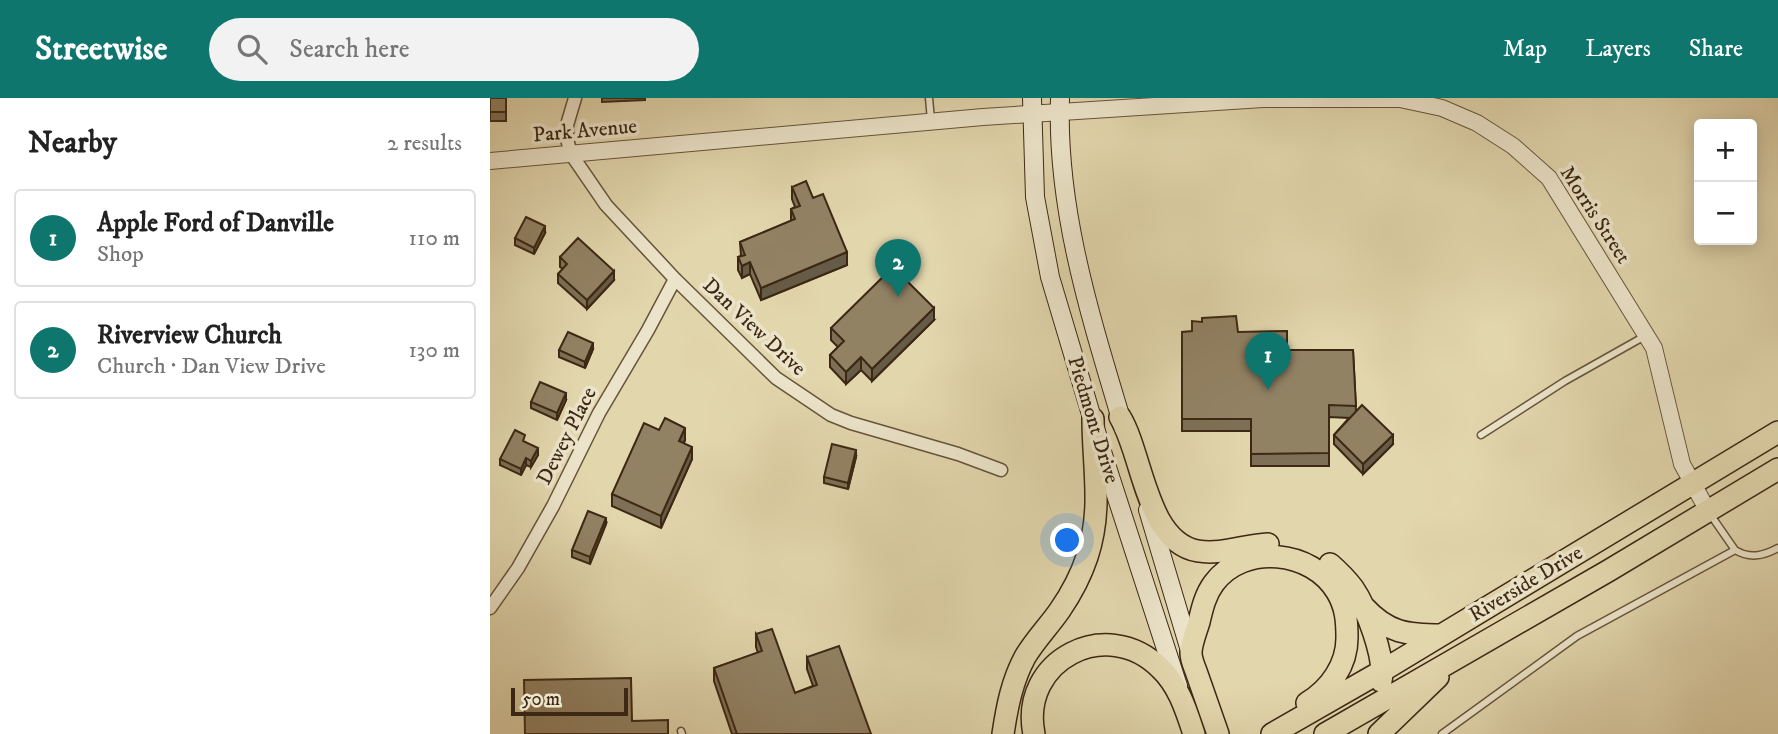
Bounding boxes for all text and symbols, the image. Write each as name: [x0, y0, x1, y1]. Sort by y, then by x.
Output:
search box: [209, 18, 699, 81]
text: Streetwise: [35, 29, 167, 70]
icon: search: [233, 30, 271, 68]
text: Search here: [289, 33, 409, 66]
text: Map: [1503, 34, 1547, 64]
text: Layers: [1585, 34, 1651, 64]
text: Share: [1689, 34, 1743, 64]
street label: Park Avenue: [532, 113, 638, 148]
map controls: [1694, 119, 1757, 245]
button: +: [1694, 119, 1757, 182]
text: Nearby: [28, 125, 117, 162]
text: 2 results: [387, 129, 462, 158]
street label: Morris Street: [1554, 161, 1636, 269]
button: −: [1694, 182, 1757, 245]
text: Apple Ford of Danville: [97, 207, 334, 240]
text: 1: [49, 224, 57, 253]
text: 110 m: [409, 224, 460, 253]
pin: 2: [875, 239, 921, 297]
text: Shop: [97, 240, 144, 269]
street label: Dan View Drive: [697, 273, 811, 382]
text: Riverview Church: [97, 319, 282, 352]
pin: 1: [1245, 332, 1291, 390]
text: 2: [47, 336, 59, 365]
text: 130 m: [408, 336, 460, 365]
text: Church · Dan View Drive: [97, 352, 326, 381]
street label: Piedmont Drive: [1061, 353, 1125, 487]
street label: Dewey Place: [531, 383, 603, 489]
your location: [1050, 523, 1084, 557]
street label: Riverside Drive: [1464, 540, 1588, 628]
scale bar: [511, 685, 628, 717]
text: 50 m: [522, 688, 560, 711]

